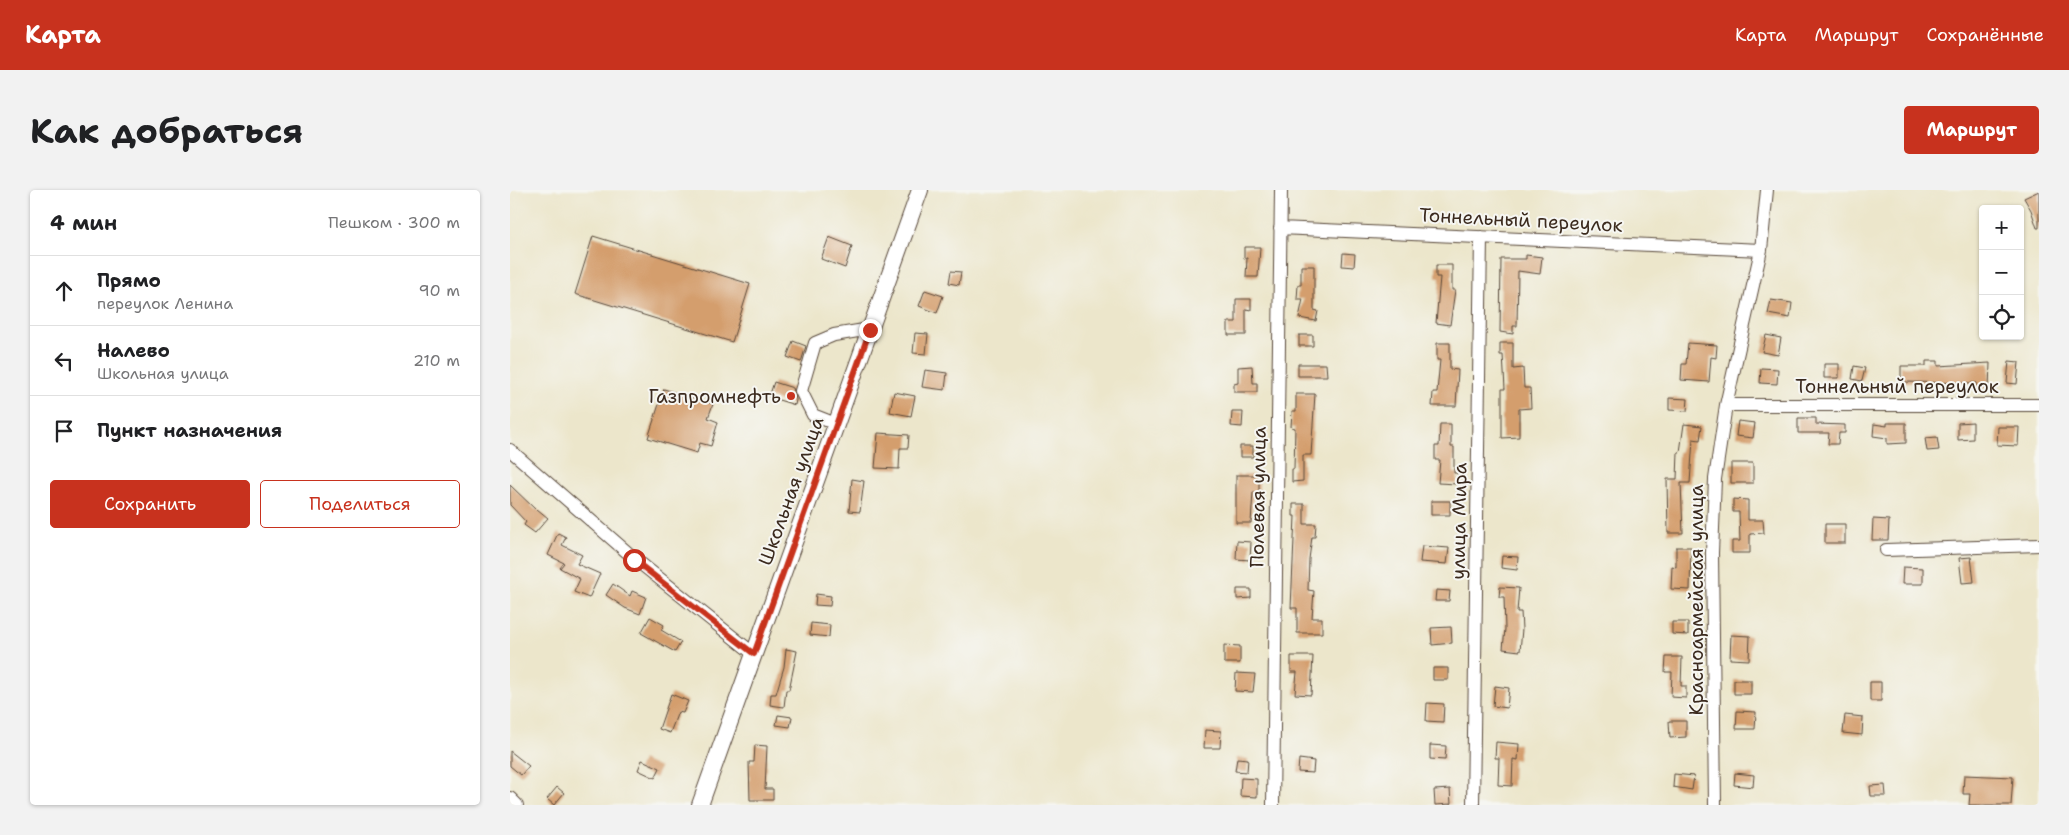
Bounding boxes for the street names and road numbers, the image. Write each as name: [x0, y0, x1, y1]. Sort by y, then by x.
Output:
street label: Тоннельный переулок: [1419, 202, 1623, 238]
street label: Тоннельный переулок: [1795, 374, 1999, 399]
street label: Школьная улица: [753, 413, 830, 569]
street label: Полевая улица: [1244, 426, 1272, 568]
street label: улица Мира: [1445, 462, 1473, 580]
street label: Красноармейская улица: [1684, 484, 1709, 716]

